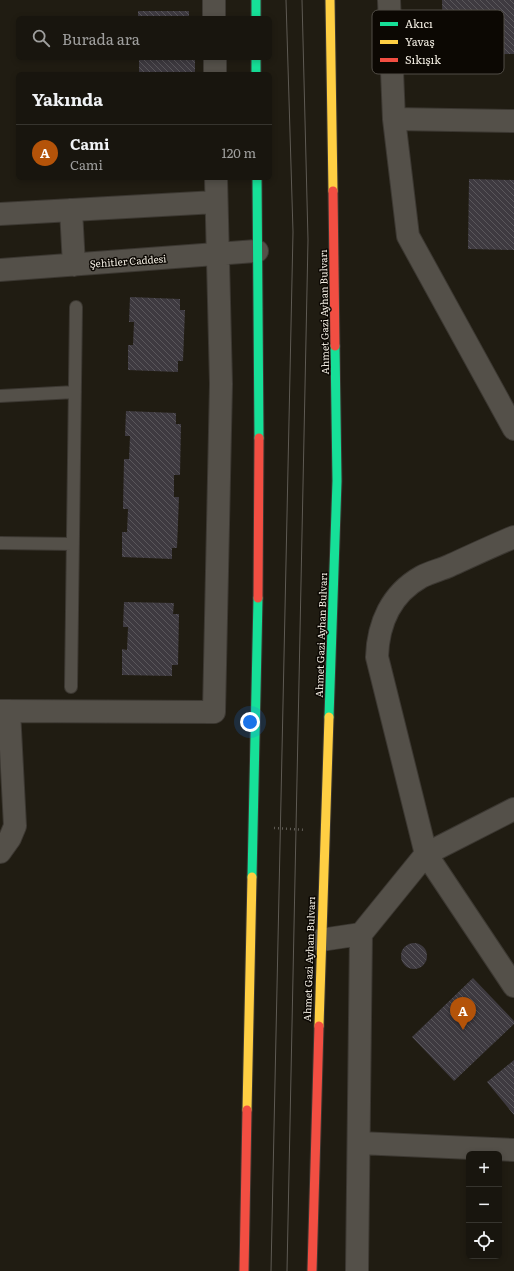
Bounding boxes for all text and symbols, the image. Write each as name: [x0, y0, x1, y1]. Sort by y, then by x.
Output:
legend: [372, 10, 504, 74]
text: Akıcı: [405, 15, 433, 31]
search box: [16, 16, 272, 60]
icon: search: [30, 27, 52, 49]
text: Burada ara: [62, 27, 140, 50]
text: Yavaş: [405, 33, 434, 49]
text: Sıkışık: [405, 51, 441, 67]
text: Yakında: [32, 86, 103, 111]
text: Cami: [70, 132, 110, 155]
text: A: [40, 143, 50, 162]
text: 120 m: [221, 143, 256, 162]
text: Cami: [70, 155, 103, 174]
street label: Ahmet Gazi Ayhan Bulvarı: [315, 249, 332, 375]
street label: Şehitler Caddesi: [89, 250, 168, 271]
street label: Ahmet Gazi Ayhan Bulvarı: [311, 571, 330, 698]
your location: [240, 712, 260, 732]
street label: Ahmet Gazi Ayhan Bulvarı: [299, 895, 318, 1022]
pin: A: [450, 997, 476, 1030]
map controls: [466, 1151, 502, 1259]
button: +: [466, 1151, 502, 1187]
button: −: [466, 1187, 502, 1223]
button: locate: [466, 1223, 502, 1259]

